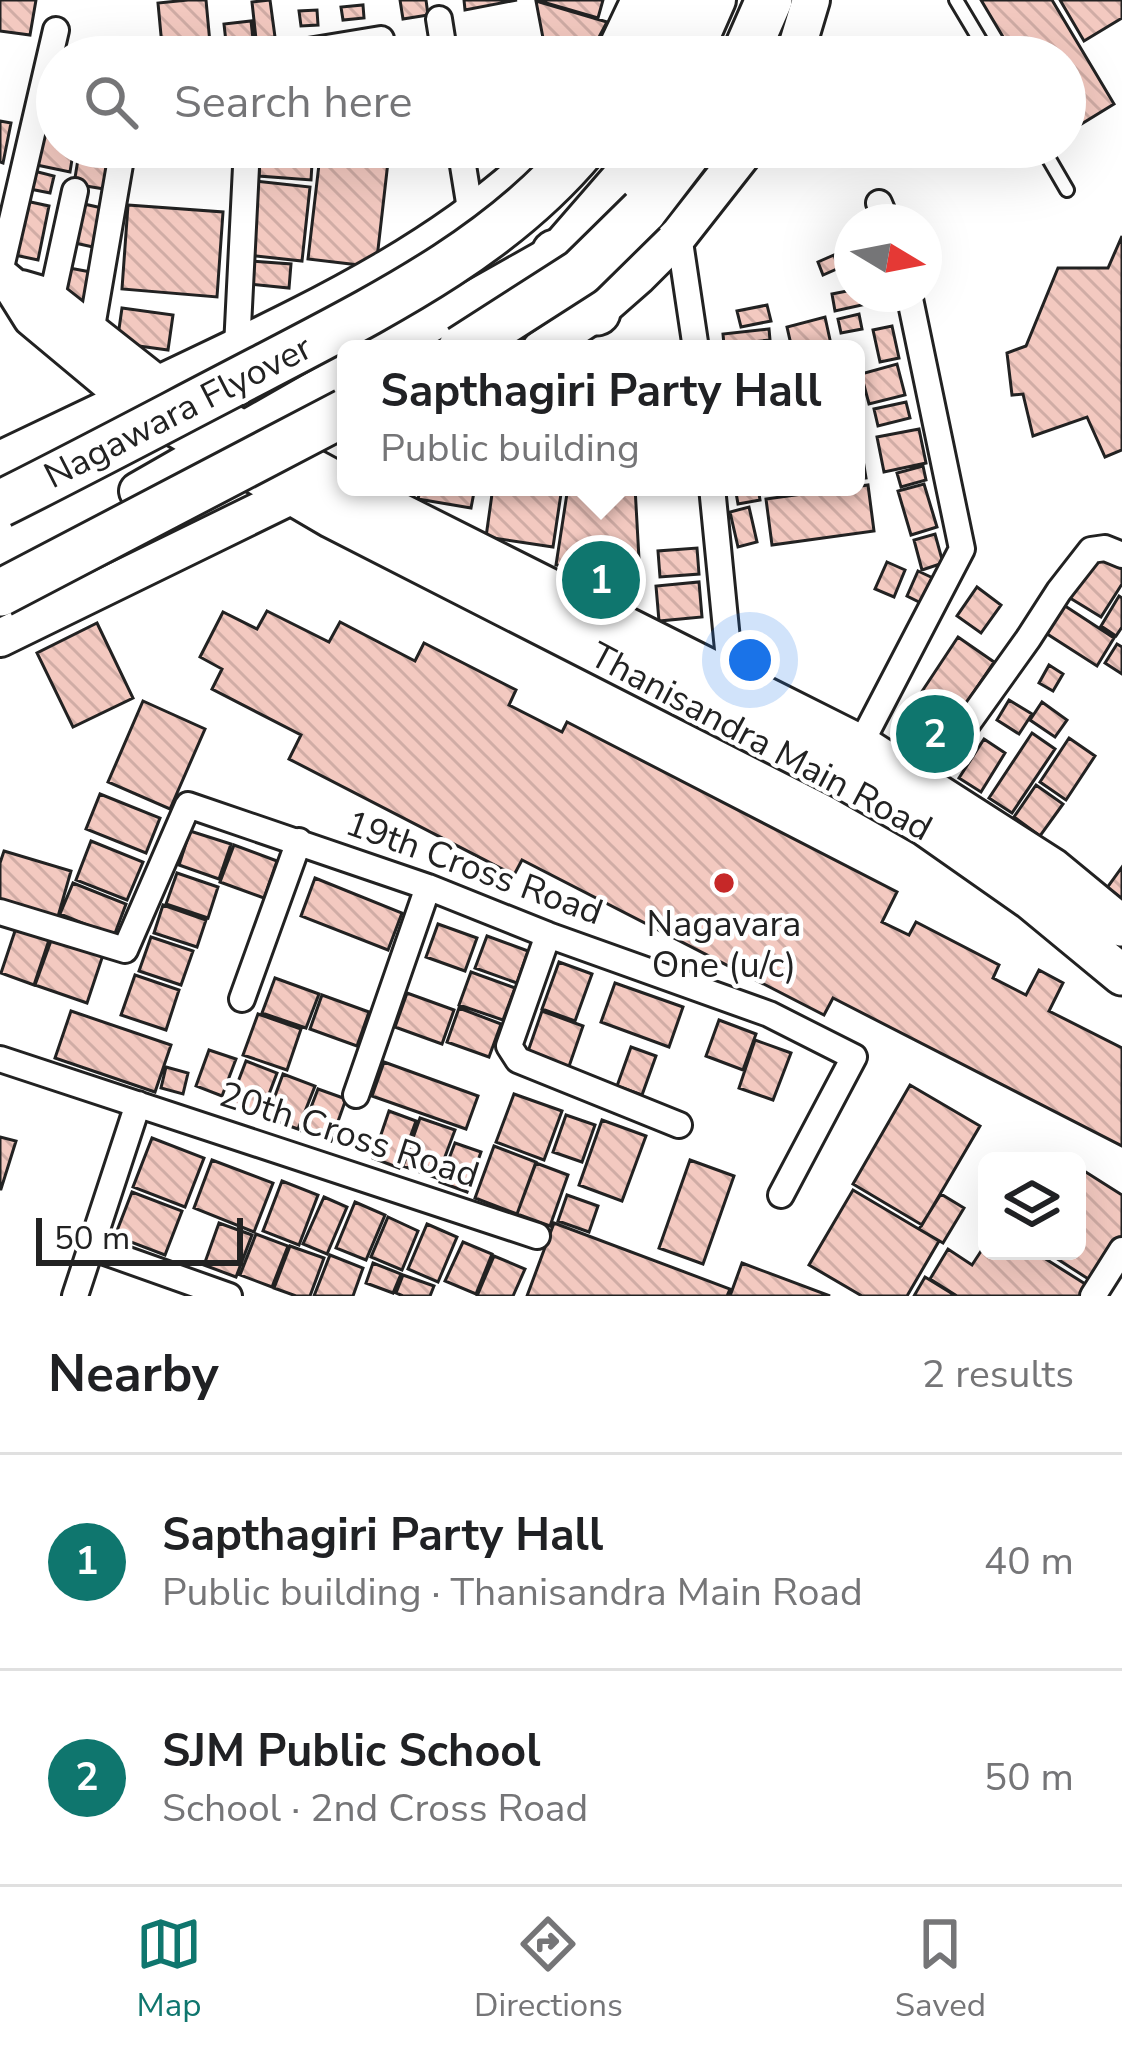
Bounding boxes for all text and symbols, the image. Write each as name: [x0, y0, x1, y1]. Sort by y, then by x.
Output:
search box: [36, 36, 1086, 168]
icon: search: [78, 69, 144, 135]
text: Search here: [174, 72, 413, 133]
north arrow: [834, 204, 942, 312]
street label: Nagawara Flyover: [36, 323, 320, 501]
popup: [337, 340, 865, 496]
text: Sapthagiri Party Hall: [380, 361, 822, 422]
text: Public building: [380, 422, 640, 475]
pin: 1: [562, 535, 640, 625]
your location: [720, 630, 780, 690]
street label: Thanisandra Main Road: [581, 631, 941, 853]
pin: 2: [896, 689, 974, 779]
street label: 19th Cross Road: [339, 799, 609, 937]
marker: Nagavara One (u/c): [711, 870, 737, 896]
place label: Nagavara One (u/c): [647, 900, 801, 990]
street label: 20th Cross Road: [213, 1070, 485, 1200]
map controls: [978, 1152, 1086, 1260]
button: layers: [978, 1152, 1086, 1260]
scale bar: [36, 1212, 243, 1265]
text: 50 m: [54, 1216, 130, 1261]
text: Nearby: [48, 1339, 219, 1409]
text: 2 results: [922, 1348, 1074, 1401]
text: Sapthagiri Party Hall: [162, 1505, 603, 1566]
text: 1: [75, 1535, 99, 1588]
text: 40 m: [984, 1535, 1074, 1588]
text: Public building · Thanisandra Main Road: [162, 1566, 863, 1619]
text: SJM Public School: [162, 1721, 541, 1782]
text: 2: [75, 1751, 99, 1804]
text: 50 m: [984, 1751, 1074, 1804]
text: School · 2nd Cross Road: [162, 1782, 588, 1835]
tab: Map: [136, 1911, 202, 2028]
tab: Directions: [474, 1911, 623, 2028]
tab: Saved: [895, 1911, 986, 2028]

